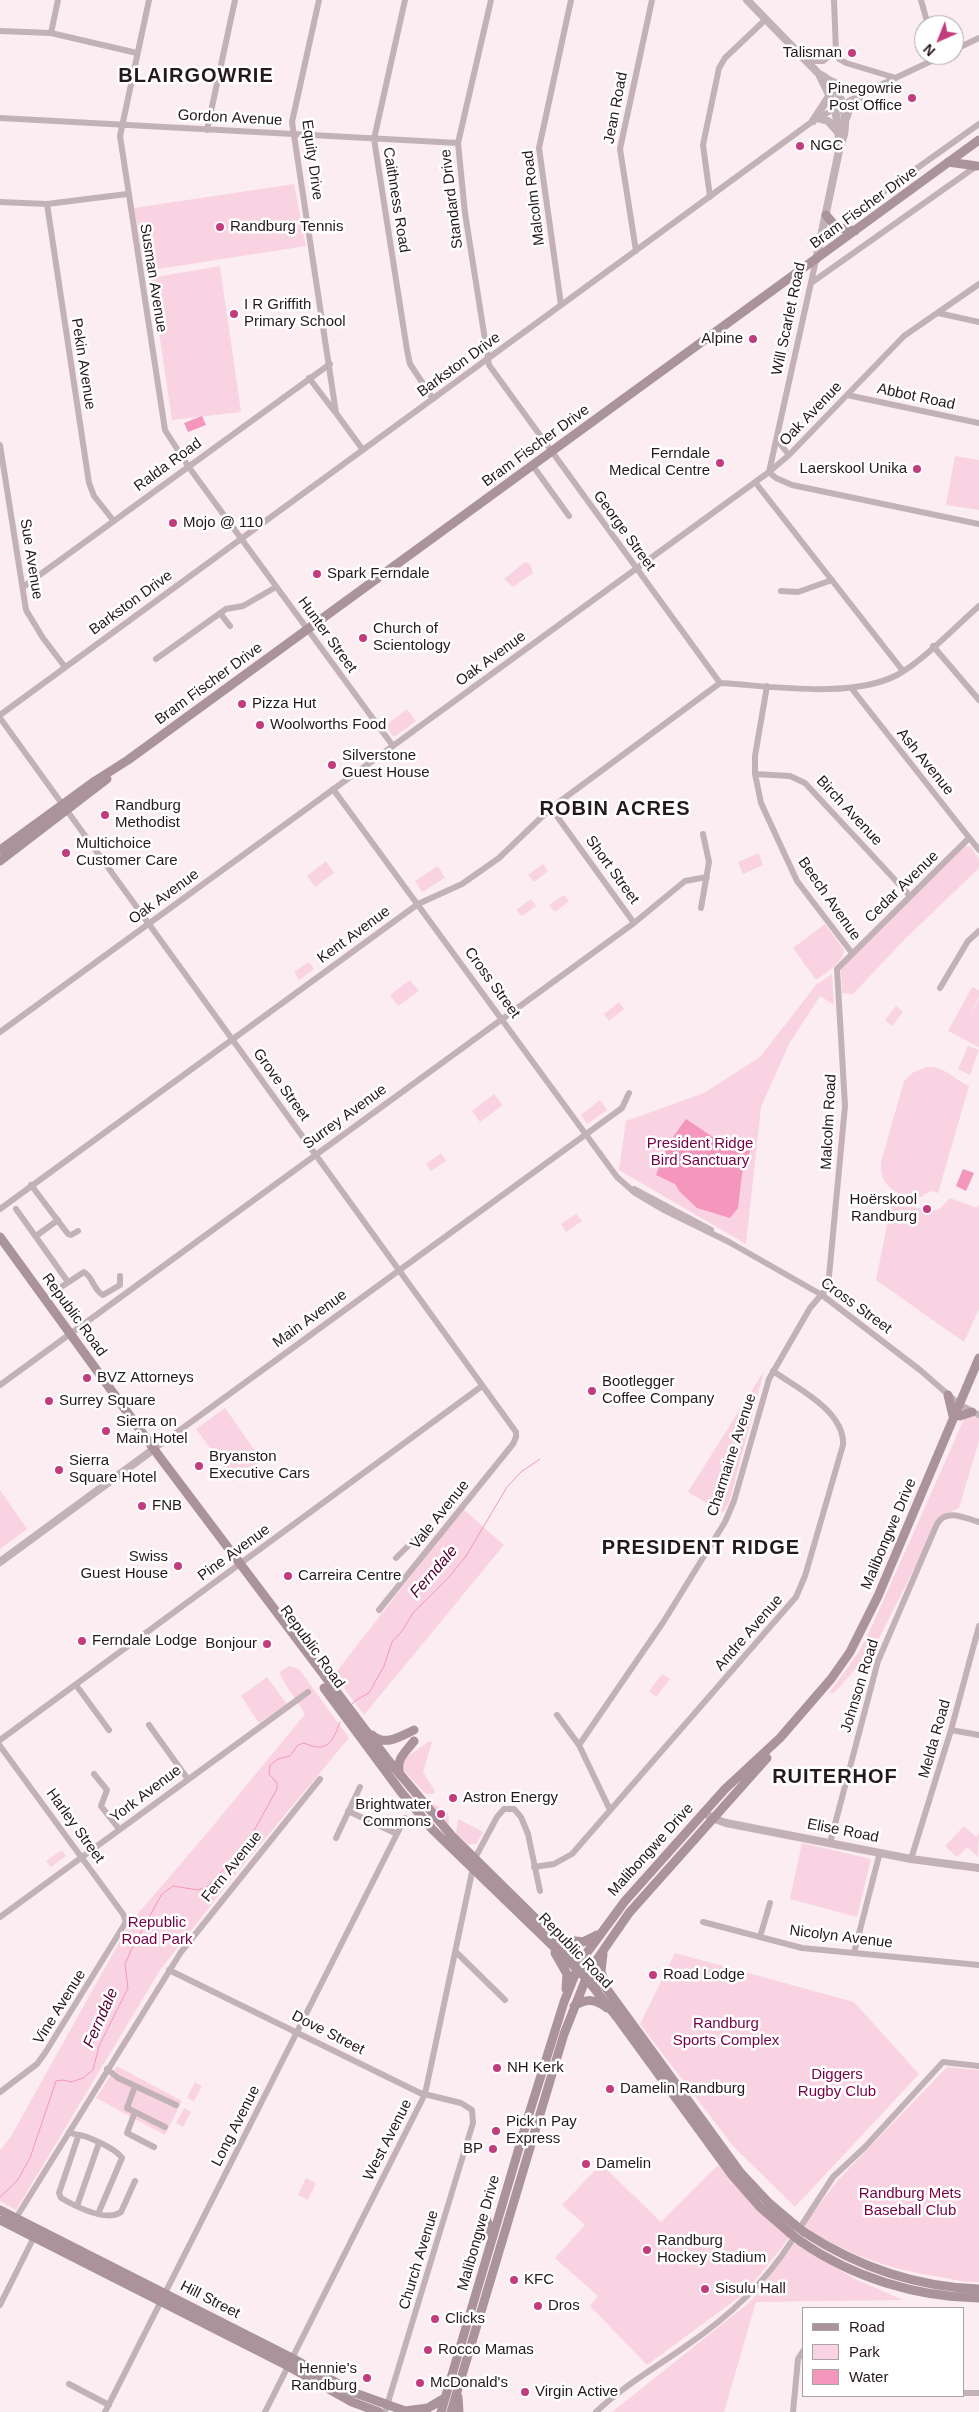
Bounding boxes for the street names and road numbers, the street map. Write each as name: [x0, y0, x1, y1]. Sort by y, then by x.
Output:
street label: Jean Road: [600, 71, 632, 145]
street label: Gordon Avenue: [177, 106, 283, 130]
street label: Equity Drive: [297, 119, 327, 201]
street label: Caithness Road: [379, 146, 413, 254]
street label: Standard Drive: [437, 148, 467, 250]
street label: Malcolm Road: [519, 149, 549, 247]
street label: Bram Fischer Drive: [807, 163, 921, 253]
street label: Susman Avenue: [136, 222, 170, 334]
street label: Will Scarlet Road: [768, 261, 810, 377]
street label: Pekin Avenue: [67, 317, 99, 411]
street label: Barkston Drive: [414, 329, 504, 401]
street label: Oak Avenue: [776, 378, 846, 450]
street label: Abbot Road: [875, 380, 957, 414]
street label: Bram Fischer Drive: [479, 401, 593, 491]
street label: Ralda Road: [131, 434, 205, 496]
street label: George Street: [589, 488, 659, 574]
street label: Sue Avenue: [16, 517, 46, 601]
street label: Barkston Drive: [86, 567, 176, 639]
street label: Hunter Street: [294, 594, 360, 676]
street label: Oak Avenue: [452, 628, 530, 690]
street label: Bram Fischer Drive: [152, 639, 266, 729]
street label: Ash Avenue: [893, 725, 957, 799]
street label: Birch Avenue: [812, 772, 886, 850]
street label: Short Street: [581, 832, 643, 908]
street label: Cedar Avenue: [861, 847, 943, 927]
street label: Beech Avenue: [794, 854, 864, 944]
street label: Oak Avenue: [125, 866, 203, 928]
street label: Kent Avenue: [314, 903, 394, 967]
street label: Cross Street: [460, 944, 524, 1022]
street label: Grove Street: [249, 1045, 313, 1125]
street label: Malcolm Road: [818, 1074, 840, 1170]
street label: Surrey Avenue: [300, 1081, 390, 1153]
street label: Republic Road: [38, 1270, 110, 1360]
street label: Cross Street: [817, 1274, 895, 1338]
street label: Main Avenue: [269, 1286, 351, 1352]
street label: Charmaine Avenue: [704, 1391, 760, 1519]
street label: Malibongwe Drive: [857, 1476, 921, 1592]
street label: Vale Avenue: [407, 1477, 473, 1553]
street label: Pine Avenue: [194, 1521, 274, 1585]
street label: Andre Avenue: [711, 1591, 787, 1675]
street label: Republic Road: [276, 1602, 348, 1692]
street label: Johnson Road: [837, 1637, 883, 1735]
street label: Melda Road: [915, 1698, 955, 1780]
street label: York Avenue: [107, 1761, 185, 1827]
street label: Harley Street: [42, 1785, 108, 1867]
street label: Malibongwe Drive: [604, 1800, 698, 1900]
street label: Elise Road: [806, 1815, 880, 1847]
street label: Fern Avenue: [198, 1828, 266, 1906]
street label: Republic Road: [534, 1909, 616, 1993]
street label: Nicolyn Avenue: [788, 1922, 894, 1952]
street label: Vine Avenue: [30, 1966, 90, 2048]
street label: Dove Street: [289, 2007, 367, 2059]
street label: Long Avenue: [208, 2083, 264, 2169]
street label: West Avenue: [360, 2096, 416, 2184]
street label: Malibongwe Drive: [454, 2173, 504, 2293]
street label: Church Avenue: [395, 2208, 443, 2312]
street label: Hill Street: [177, 2277, 243, 2323]

